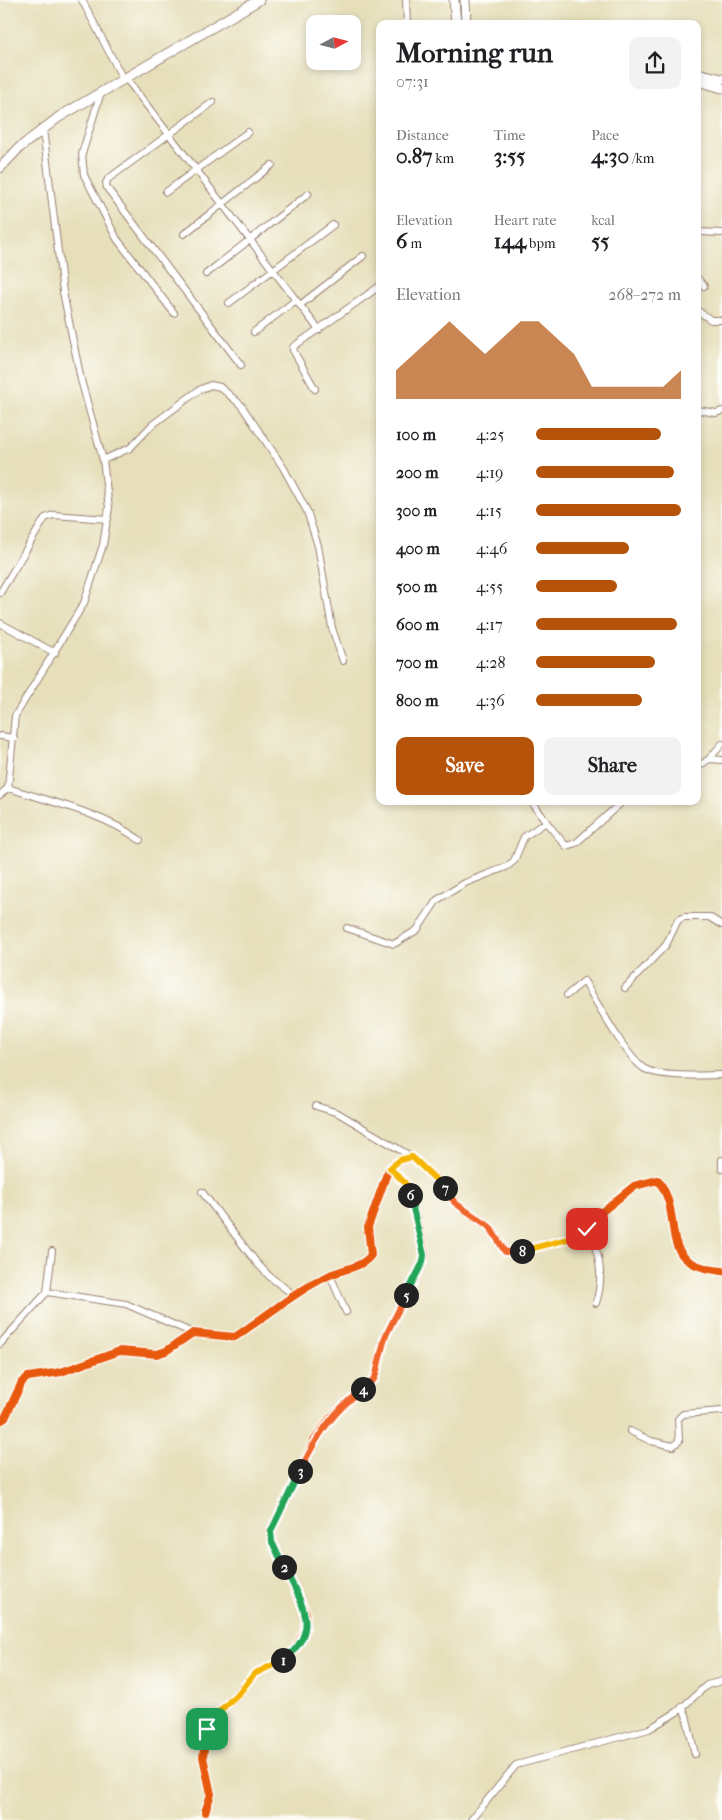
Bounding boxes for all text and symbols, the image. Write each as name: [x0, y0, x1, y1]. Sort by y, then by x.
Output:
north arrow: [306, 15, 361, 70]
map controls: [306, 15, 361, 70]
text: Morning run: [396, 36, 553, 69]
button: share: [629, 37, 681, 89]
text: 07:31: [396, 72, 429, 91]
text: Distance: [396, 127, 449, 144]
text: Time: [494, 127, 525, 144]
text: Pace: [591, 127, 619, 144]
text: 0.87: [396, 144, 432, 168]
text: 3:55: [494, 144, 525, 168]
text: 4:30: [591, 144, 629, 168]
text: km: [432, 150, 454, 167]
text: /km: [629, 150, 654, 167]
text: Elevation: [396, 212, 453, 229]
text: Heart rate: [494, 212, 556, 229]
text: kcal: [591, 212, 615, 229]
text: 6: [396, 229, 407, 253]
text: 144: [494, 229, 526, 253]
text: 55: [591, 229, 609, 253]
text: m: [407, 235, 422, 252]
text: bpm: [526, 235, 556, 252]
text: Elevation: [396, 285, 461, 304]
text: 268–272 m: [608, 285, 681, 304]
text: 100 m: [396, 425, 436, 444]
text: 4:25: [476, 425, 504, 444]
text: 200 m: [396, 463, 439, 482]
text: 4:19: [476, 463, 503, 482]
text: 300 m: [396, 501, 437, 520]
text: 4:15: [476, 501, 502, 520]
text: 400 m: [396, 539, 440, 558]
text: 4:46: [476, 539, 507, 558]
text: 500 m: [396, 577, 437, 596]
text: 4:55: [476, 577, 503, 596]
text: 600 m: [396, 615, 439, 634]
text: 4:17: [476, 615, 503, 634]
text: 700 m: [396, 653, 438, 672]
text: 4:28: [476, 653, 506, 672]
text: 800 m: [396, 691, 438, 710]
text: 4:36: [476, 691, 505, 710]
button: Save: [396, 737, 534, 795]
button: Share: [544, 737, 681, 795]
pin: 7: [432, 1176, 458, 1200]
text: 7: [442, 1180, 449, 1197]
pin: 6: [398, 1182, 422, 1208]
text: 6: [407, 1187, 414, 1204]
pin: [566, 1208, 608, 1250]
icon: check: [573, 1215, 601, 1243]
pin: 8: [510, 1238, 534, 1264]
text: 8: [519, 1243, 526, 1260]
pin: 5: [394, 1282, 418, 1308]
text: 5: [403, 1287, 410, 1304]
pin: 4: [350, 1376, 376, 1402]
text: 4: [359, 1381, 368, 1398]
pin: 3: [288, 1458, 312, 1484]
text: 3: [298, 1463, 303, 1480]
pin: 2: [272, 1554, 296, 1580]
text: 2: [281, 1559, 288, 1576]
pin: 1: [270, 1648, 296, 1672]
text: 1: [281, 1652, 286, 1669]
pin: [186, 1708, 228, 1750]
icon: arrive: [193, 1715, 221, 1743]

